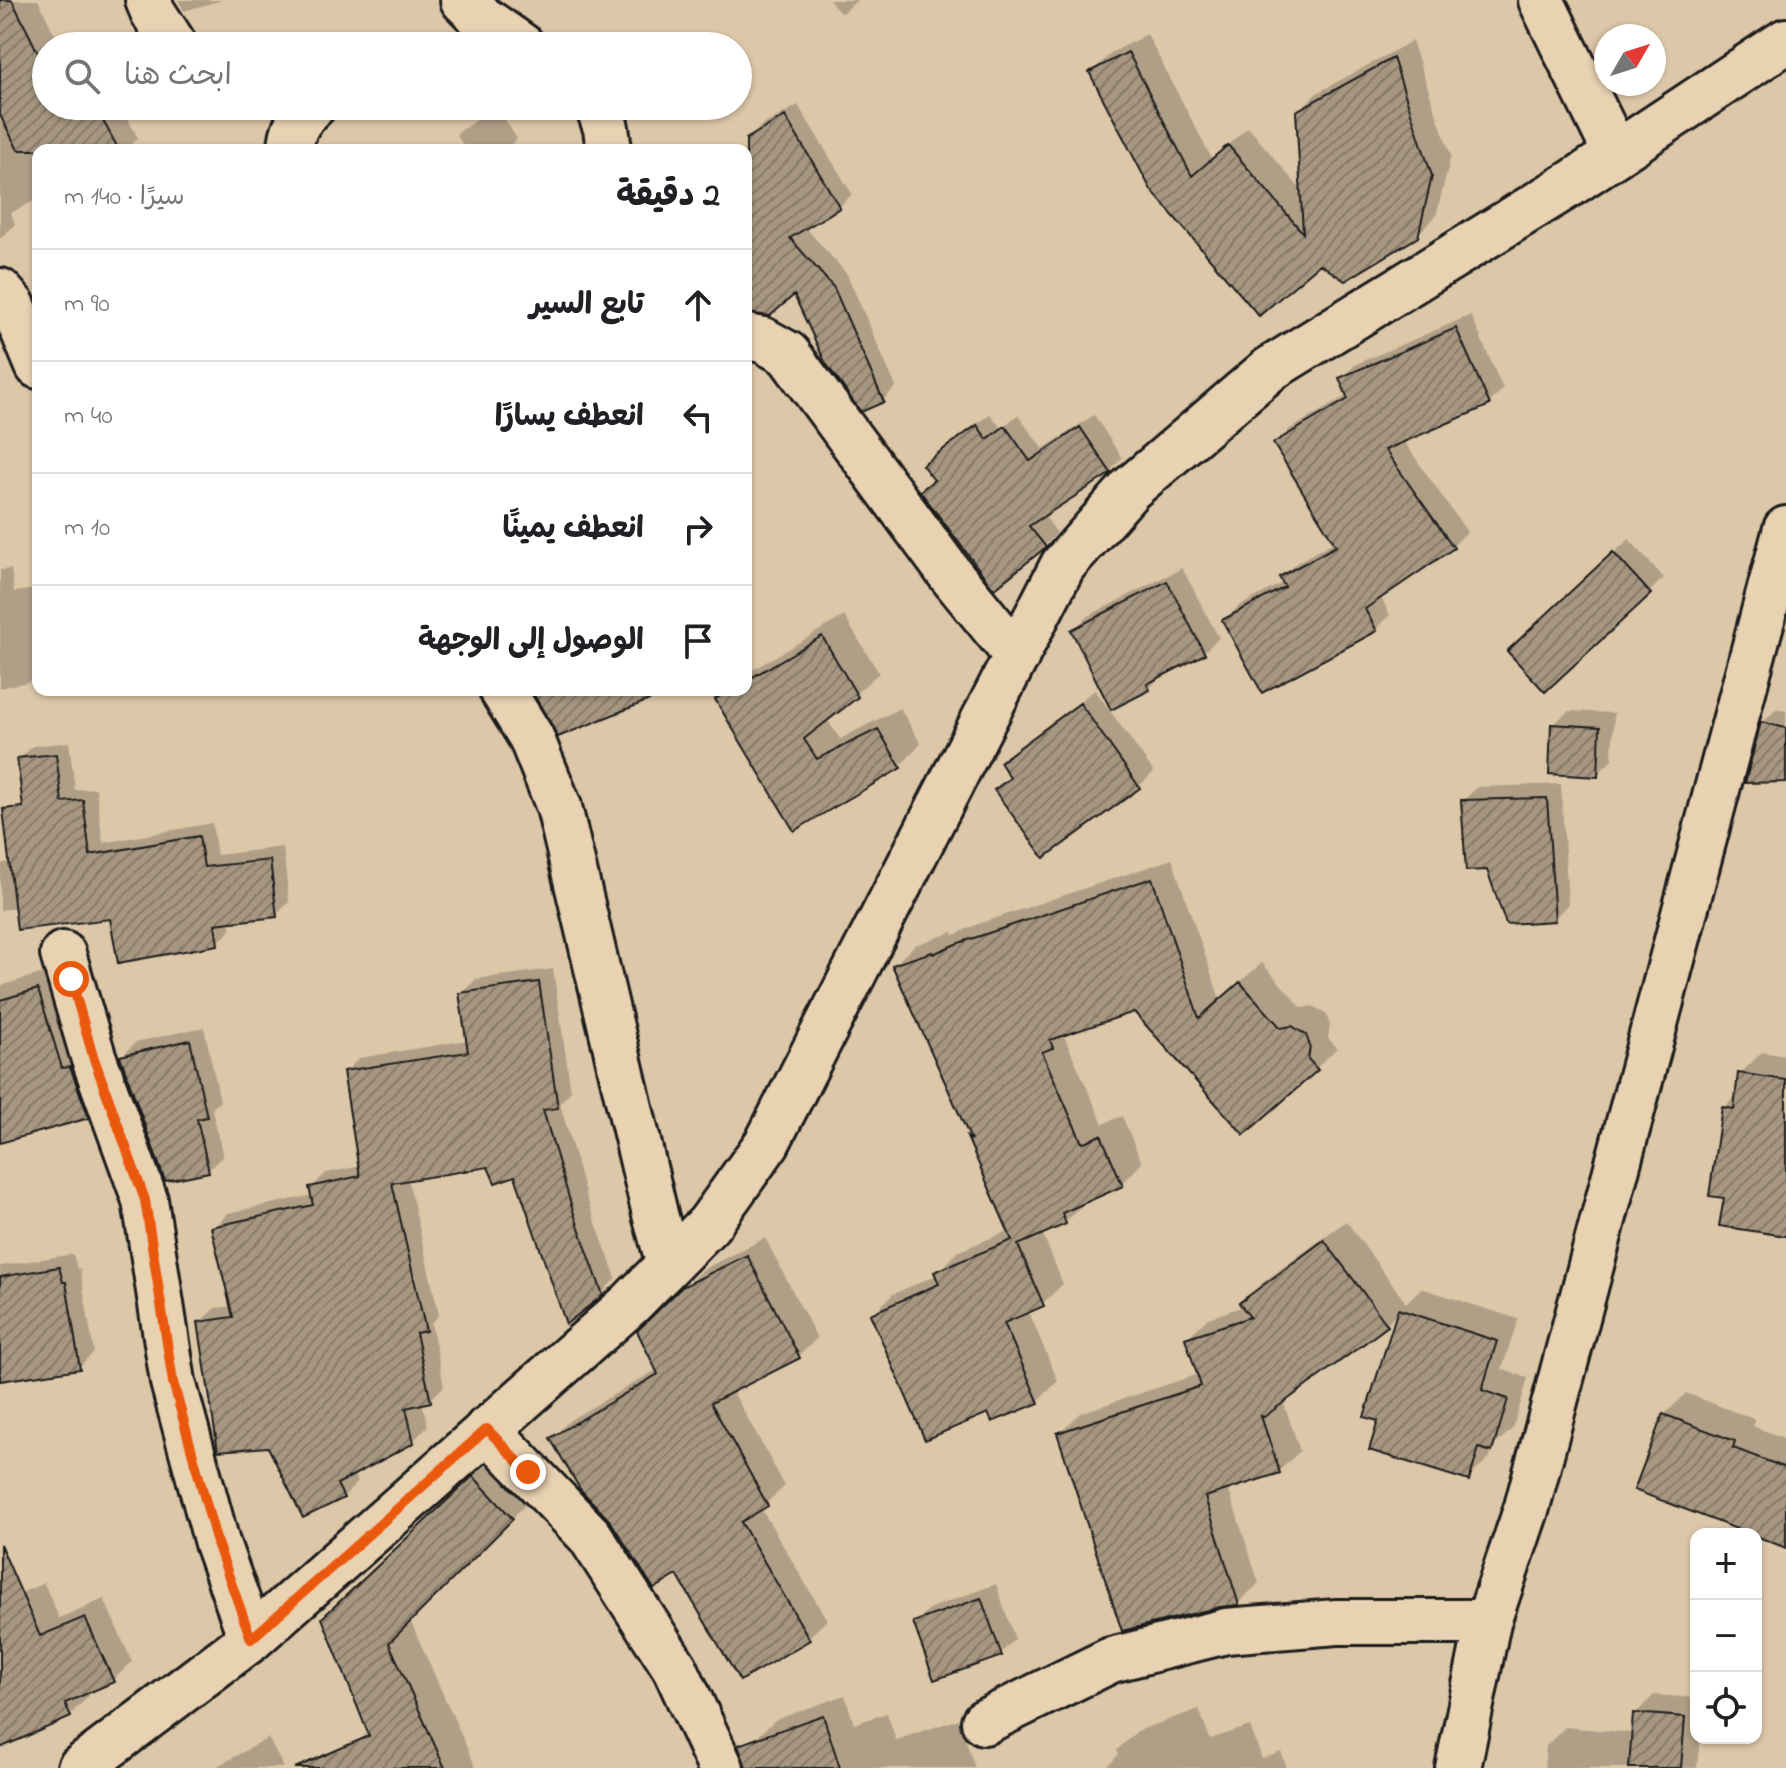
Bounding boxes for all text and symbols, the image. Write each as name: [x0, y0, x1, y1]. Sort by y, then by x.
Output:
north arrow: [1594, 24, 1666, 96]
search box: [32, 32, 752, 120]
icon: search: [60, 54, 104, 98]
text: ابحث هنا: [124, 55, 232, 99]
text: 2 دقيقة: [616, 172, 720, 222]
text: سيرًا · 140 m: [64, 179, 185, 217]
icon: ahead: [676, 283, 720, 327]
text: تابع السير: [530, 284, 644, 328]
text: 90 m: [64, 286, 110, 324]
icon: left: [676, 395, 720, 439]
text: انعطف يسارًا: [495, 396, 644, 440]
text: 40 m: [64, 398, 113, 436]
icon: right: [676, 507, 720, 551]
text: انعطف يمينًا: [503, 508, 644, 552]
text: 10 m: [64, 510, 110, 548]
icon: arrive: [676, 619, 720, 663]
text: الوصول إلى الوجهة: [418, 620, 644, 664]
route start: [53, 961, 89, 997]
route end: [510, 1454, 546, 1490]
map controls: [1690, 1528, 1762, 1744]
button: +: [1690, 1528, 1762, 1600]
button: −: [1690, 1600, 1762, 1672]
button: locate: [1690, 1672, 1762, 1744]

